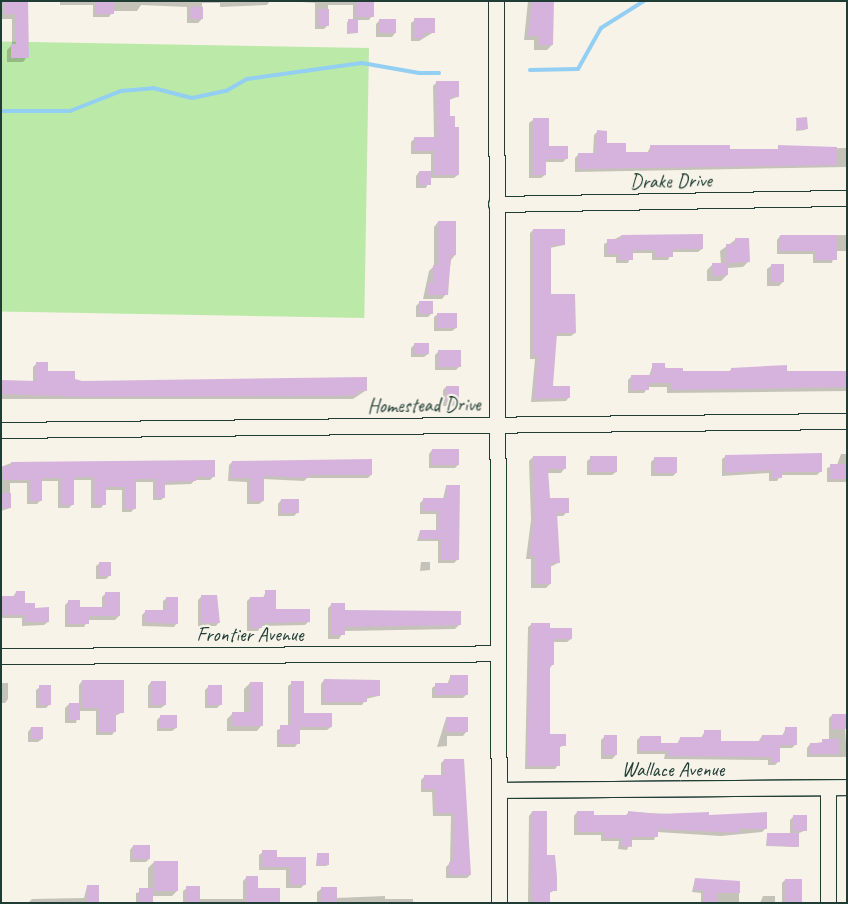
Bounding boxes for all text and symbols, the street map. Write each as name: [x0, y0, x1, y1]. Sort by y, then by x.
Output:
street label: Drake Drive: [630, 168, 712, 194]
street label: Homestead Drive: [367, 392, 481, 418]
street label: Frontier Avenue: [197, 622, 303, 646]
street label: Wallace Avenue: [622, 757, 724, 781]

